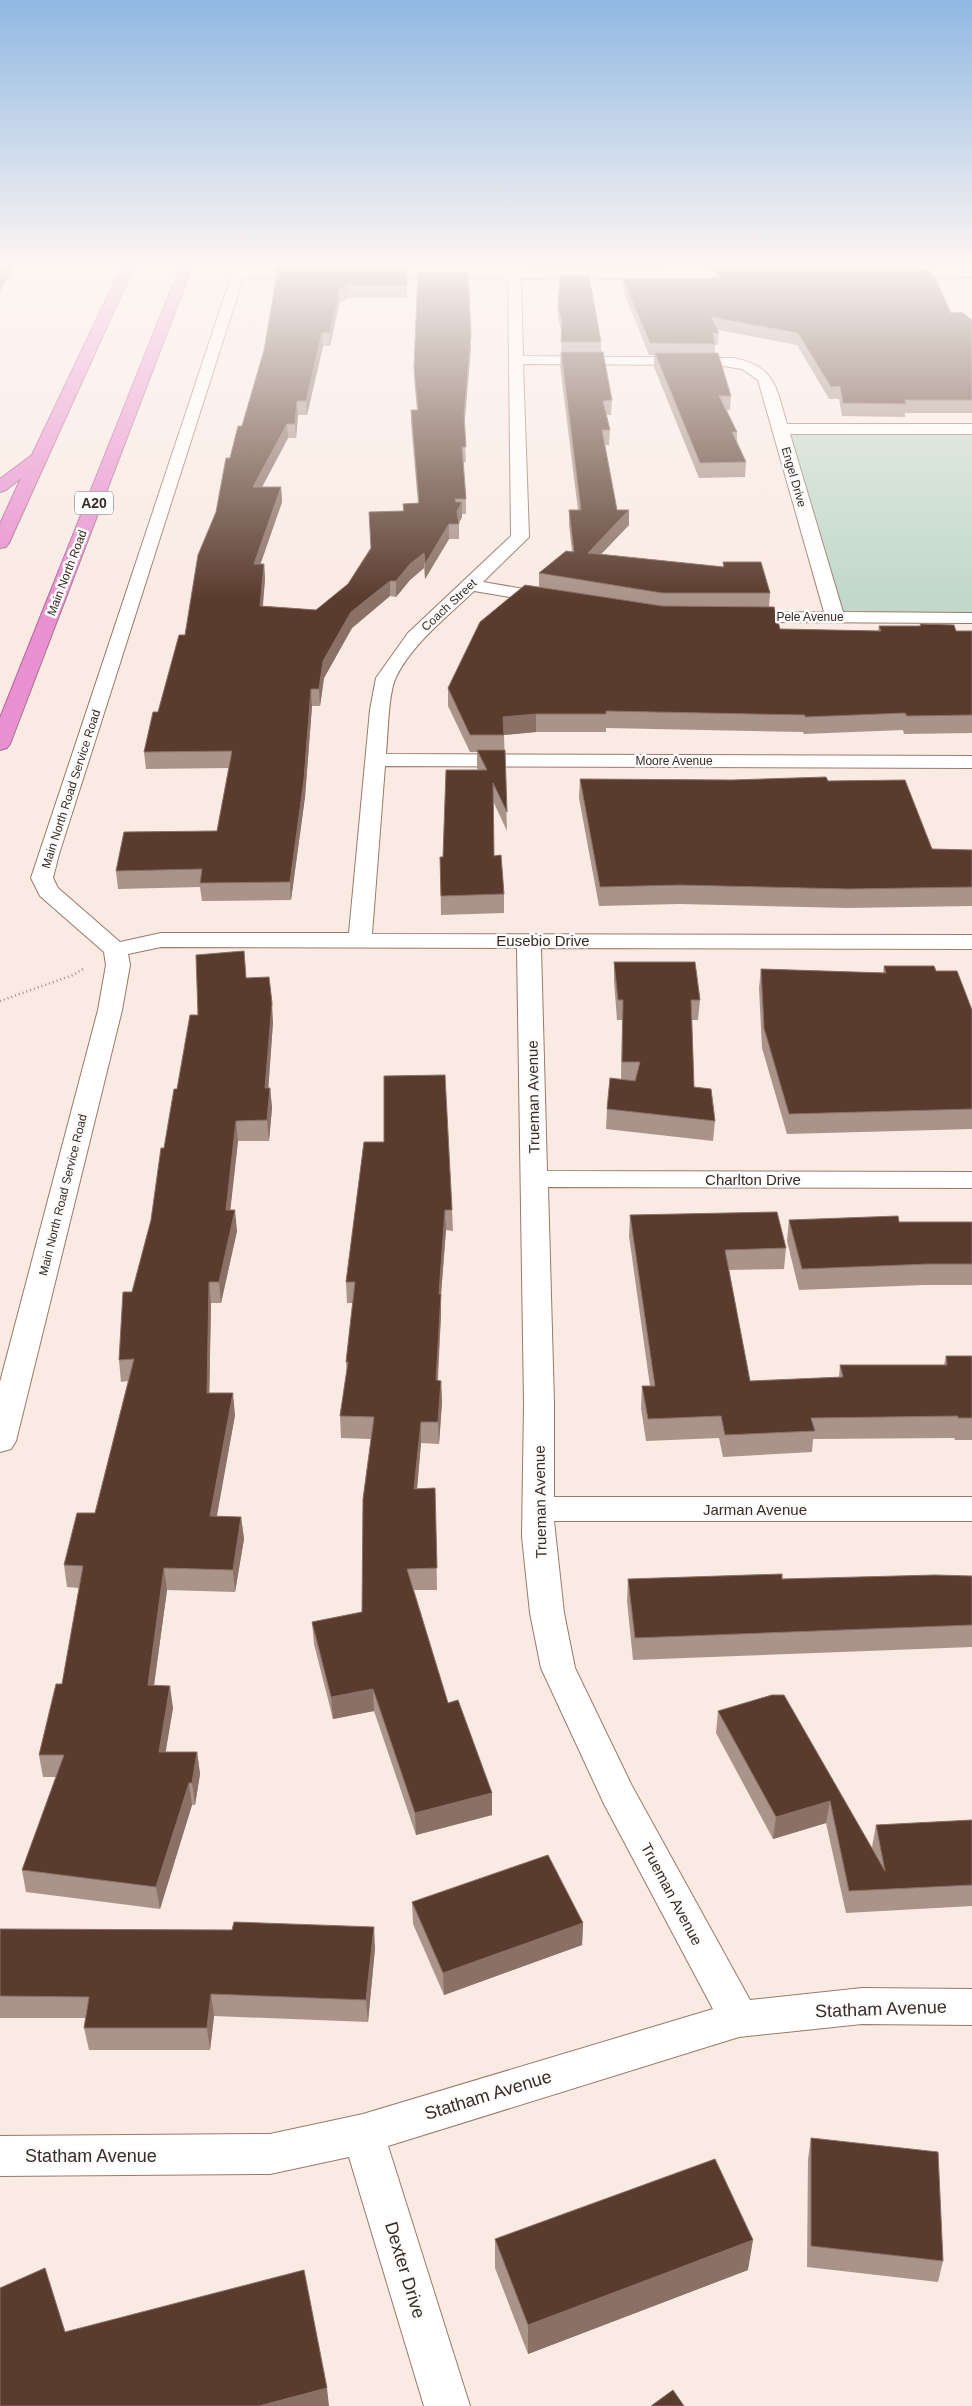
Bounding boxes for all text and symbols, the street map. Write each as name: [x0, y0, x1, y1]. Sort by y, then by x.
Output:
street label: Engel Drive: [779, 445, 809, 509]
road number: A20: [75, 492, 113, 514]
street label: Main North Road: [44, 528, 90, 618]
street label: Coach Street: [419, 576, 480, 634]
street label: Pele Avenue: [776, 610, 844, 624]
street label: Main North Road Service Road: [39, 708, 103, 870]
street label: Moore Avenue: [635, 754, 713, 768]
street label: Eusebio Drive: [496, 932, 590, 949]
street label: Trueman Avenue: [524, 1040, 542, 1154]
street label: Main North Road Service Road: [36, 1113, 90, 1277]
street label: Charlton Drive: [705, 1171, 801, 1188]
street label: Trueman Avenue: [531, 1445, 549, 1559]
street label: Jarman Avenue: [703, 1501, 807, 1518]
street label: Trueman Avenue: [638, 1840, 706, 1948]
street label: Statham Avenue: [815, 1997, 947, 2021]
street label: Statham Avenue: [422, 2066, 554, 2124]
street label: Statham Avenue: [25, 2146, 157, 2166]
street label: Dexter Drive: [381, 2219, 429, 2321]

